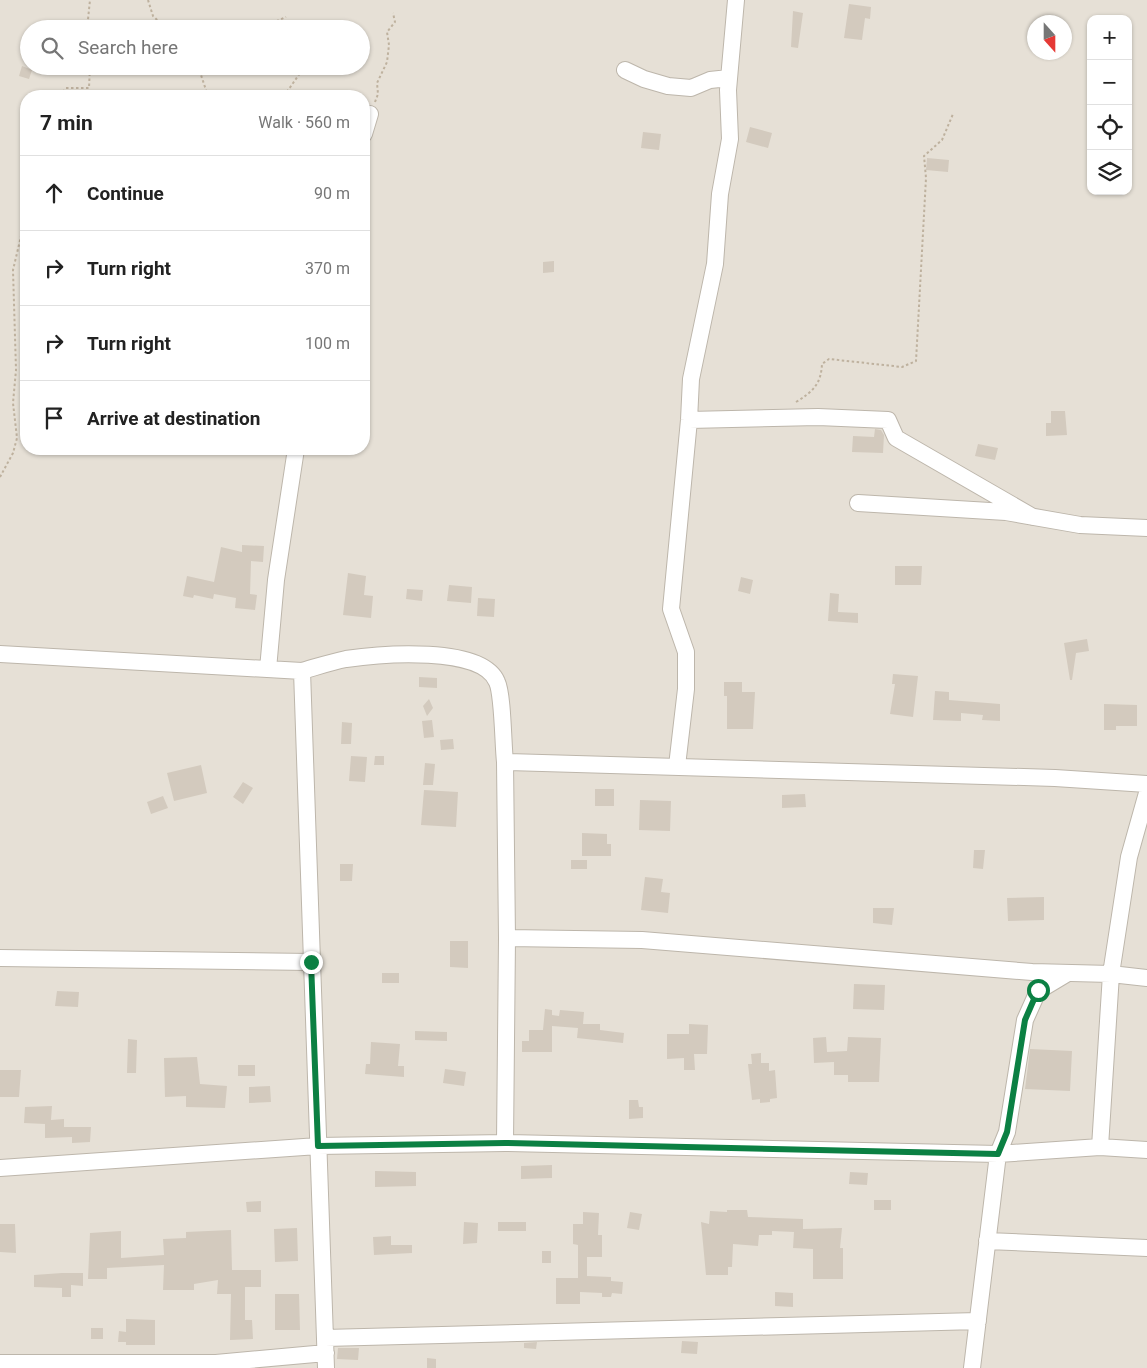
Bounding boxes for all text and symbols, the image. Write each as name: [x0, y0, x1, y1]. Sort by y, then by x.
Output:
north arrow: [1027, 15, 1072, 60]
map controls: [1087, 15, 1132, 195]
button: +: [1087, 15, 1132, 60]
search box: [20, 20, 370, 75]
icon: search: [38, 34, 66, 62]
text: Search here: [78, 36, 178, 59]
button: −: [1087, 60, 1132, 105]
button: locate: [1087, 105, 1132, 150]
text: 7 min: [40, 111, 93, 135]
text: Walk · 560 m: [258, 113, 350, 132]
button: layers: [1087, 150, 1132, 195]
icon: ahead: [40, 179, 68, 207]
text: Continue: [87, 182, 164, 205]
text: 90 m: [314, 184, 350, 203]
icon: right: [40, 254, 68, 282]
text: Turn right: [87, 257, 171, 280]
text: 370 m: [305, 259, 350, 278]
icon: right: [40, 329, 68, 357]
text: Turn right: [87, 332, 171, 355]
text: 100 m: [305, 334, 350, 353]
icon: arrive: [40, 404, 68, 432]
text: Arrive at destination: [87, 407, 260, 430]
route end: [300, 951, 323, 974]
route start: [1027, 979, 1050, 1002]

